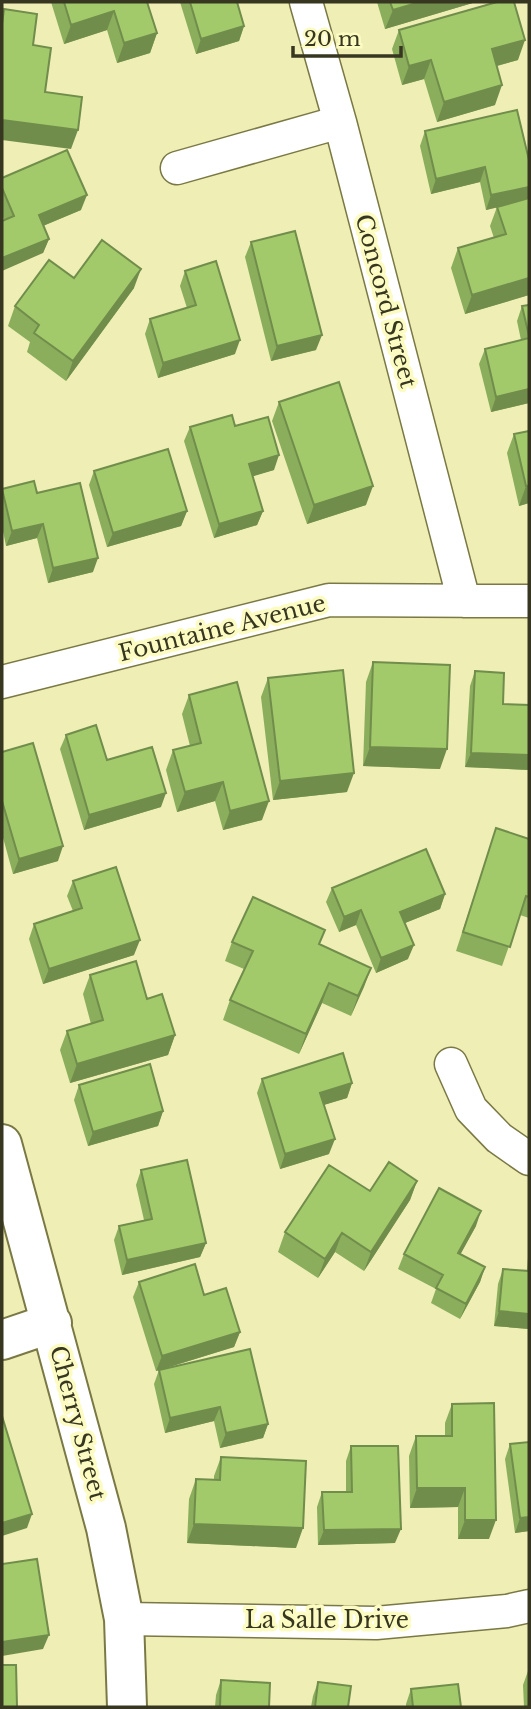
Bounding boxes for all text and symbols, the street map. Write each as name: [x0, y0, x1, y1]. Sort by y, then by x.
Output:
scale bar: [293, 14, 402, 58]
text: 20 m: [304, 26, 361, 52]
street label: Concord Street: [349, 211, 423, 391]
street label: Fountaine Avenue: [116, 589, 328, 667]
street label: Cherry Street: [44, 1342, 112, 1504]
street label: La Salle Drive: [245, 1606, 409, 1634]

